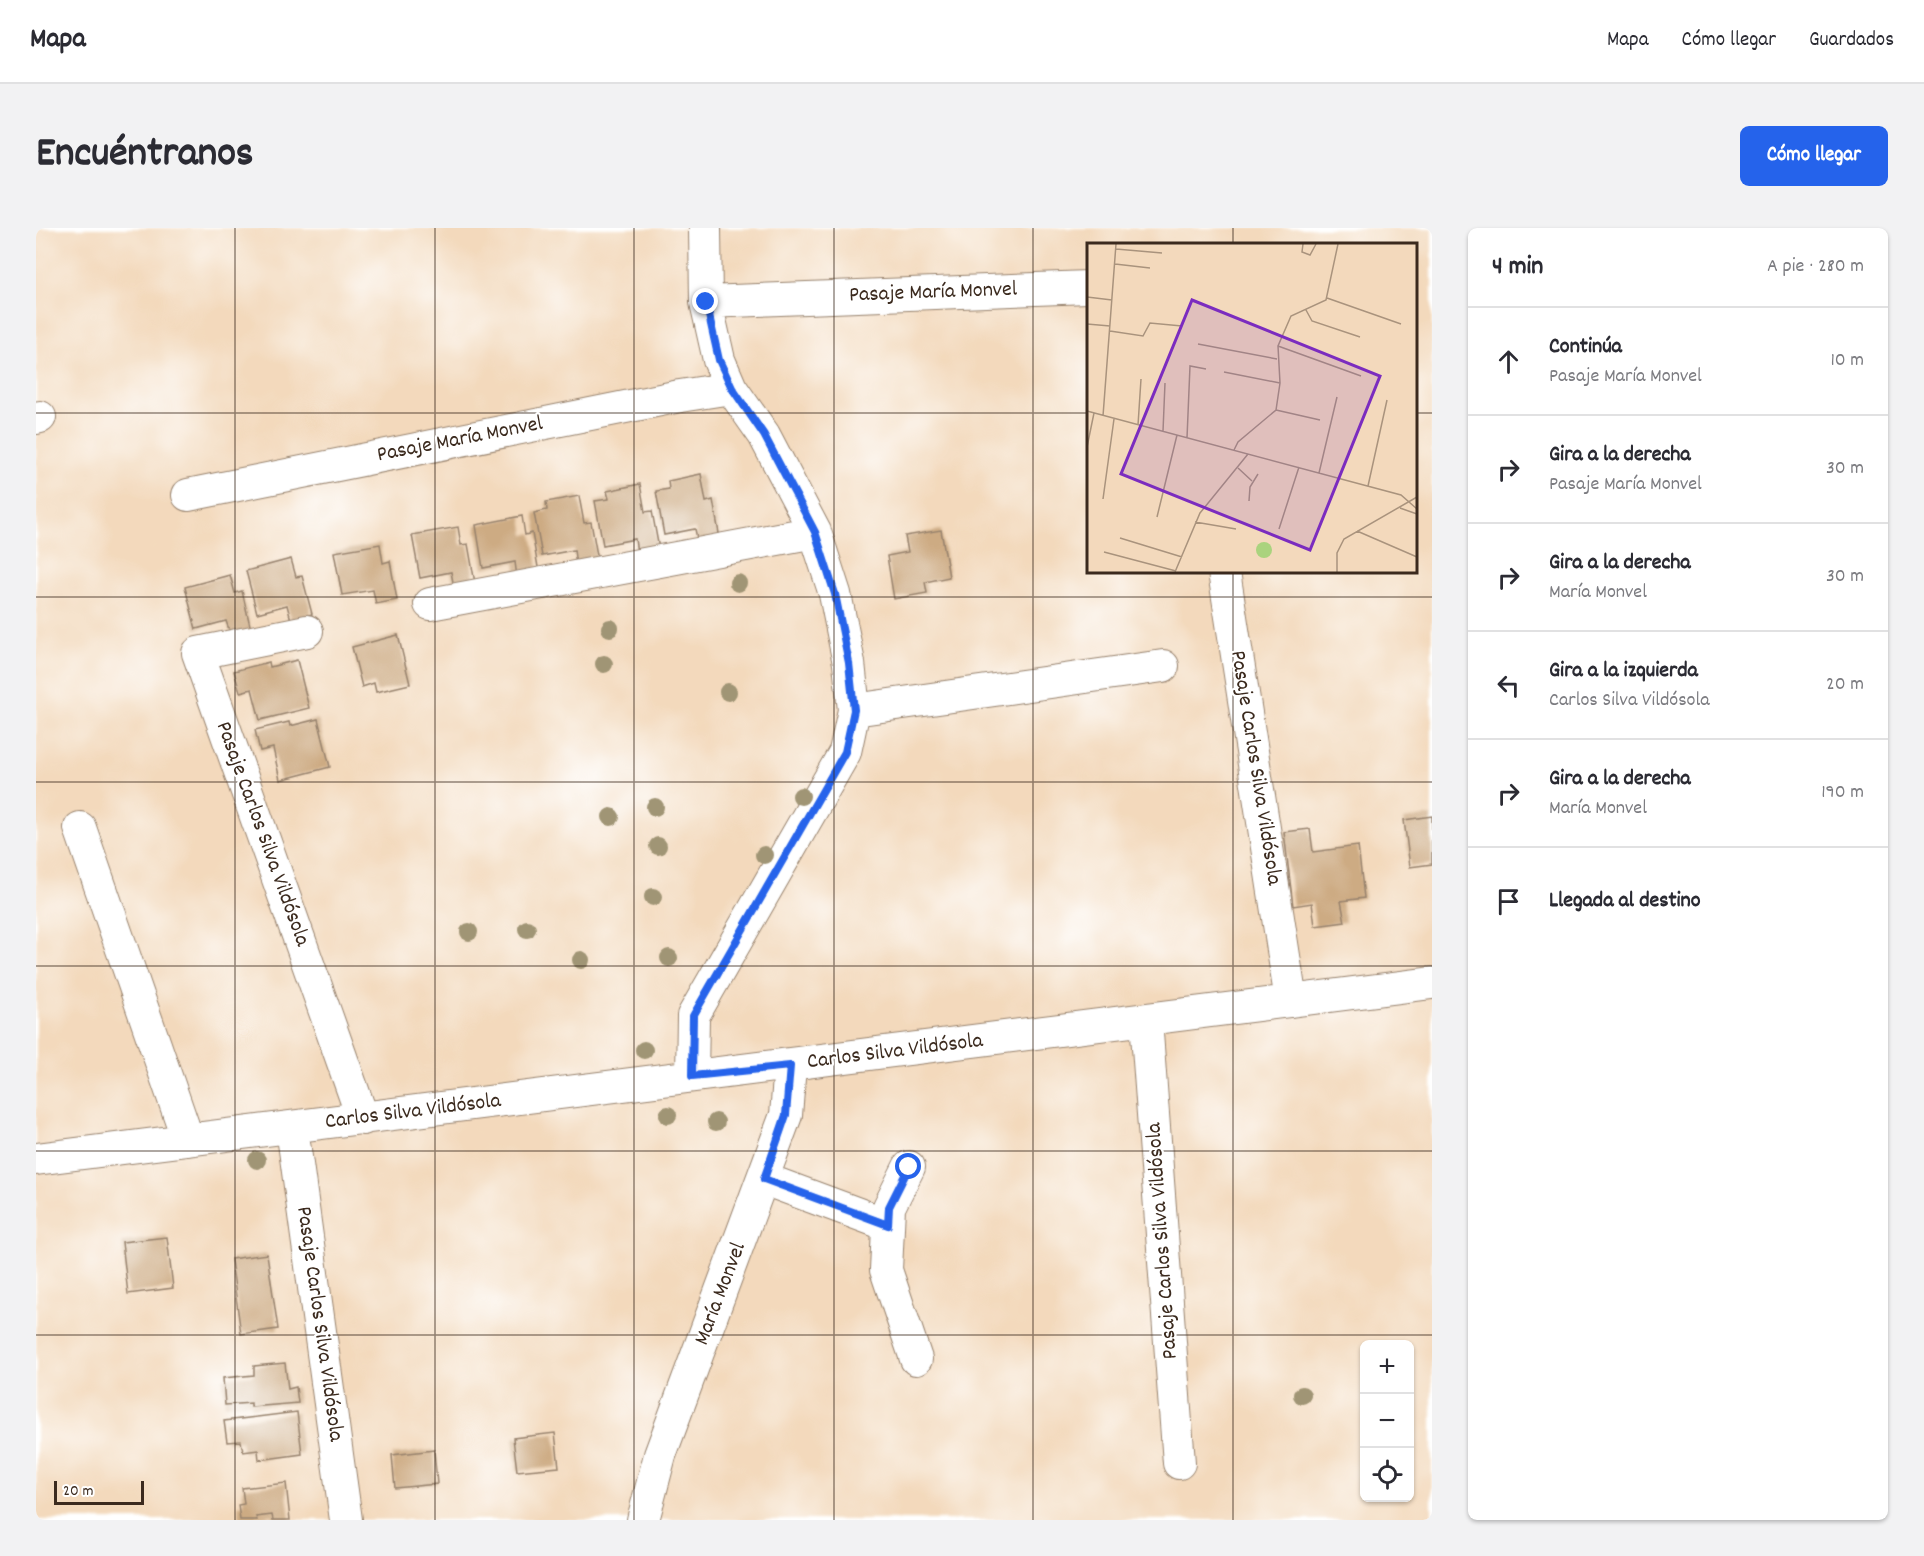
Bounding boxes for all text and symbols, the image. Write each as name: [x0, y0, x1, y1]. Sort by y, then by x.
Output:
text: Mapa: [30, 21, 86, 61]
text: Mapa: [1607, 26, 1649, 56]
text: Cómo llegar: [1682, 26, 1776, 56]
text: Guardados: [1809, 26, 1894, 56]
text: Encuéntranos: [36, 126, 254, 186]
button: Cómo llegar: [1740, 126, 1888, 186]
inset map: [1087, 243, 1417, 573]
text: 4 min: [1492, 249, 1543, 286]
text: A pie · 280 m: [1767, 253, 1864, 281]
street label: Pasaje María Monvel: [848, 275, 1018, 311]
route end: [692, 288, 718, 314]
text: Continúa: [1549, 332, 1622, 363]
icon: ahead: [1492, 345, 1525, 378]
text: 10 m: [1830, 347, 1864, 375]
text: Pasaje María Monvel: [1549, 363, 1702, 391]
street label: Pasaje María Monvel: [375, 409, 545, 471]
text: Gira a la derecha: [1549, 440, 1691, 471]
icon: right: [1492, 453, 1525, 486]
text: 30 m: [1826, 455, 1864, 483]
text: Pasaje María Monvel: [1549, 471, 1702, 499]
text: Gira a la derecha: [1549, 548, 1691, 579]
icon: right: [1492, 561, 1525, 594]
text: 30 m: [1826, 563, 1864, 591]
text: María Monvel: [1549, 579, 1647, 607]
street label: Pasaje Carlos Silva Vildósola: [1221, 648, 1289, 888]
text: Gira a la izquierda: [1549, 656, 1698, 687]
icon: left: [1492, 669, 1525, 702]
text: 20 m: [1826, 671, 1864, 699]
text: Carlos Silva Vildósola: [1549, 687, 1710, 715]
street label: Pasaje Carlos Silva Vildósola: [207, 717, 317, 951]
text: Gira a la derecha: [1549, 764, 1691, 795]
icon: right: [1492, 777, 1525, 810]
text: 190 m: [1821, 779, 1864, 807]
text: María Monvel: [1549, 795, 1647, 823]
icon: arrive: [1492, 885, 1525, 918]
text: Llegada al destino: [1549, 886, 1701, 917]
street label: Carlos Silva Vildósola: [805, 1026, 985, 1078]
street label: Carlos Silva Vildósola: [323, 1086, 503, 1138]
street label: Pasaje Carlos Silva Vildósola: [1139, 1121, 1187, 1360]
route start: [895, 1153, 921, 1179]
street label: Pasaje Carlos Silva Vildósola: [287, 1204, 351, 1444]
street label: María Monvel: [687, 1238, 755, 1350]
map controls: [1360, 1340, 1414, 1502]
button: +: [1360, 1340, 1414, 1394]
button: −: [1360, 1394, 1414, 1448]
button: locate: [1360, 1448, 1414, 1502]
scale bar: [54, 1478, 144, 1506]
text: 20 m: [63, 1480, 93, 1503]

